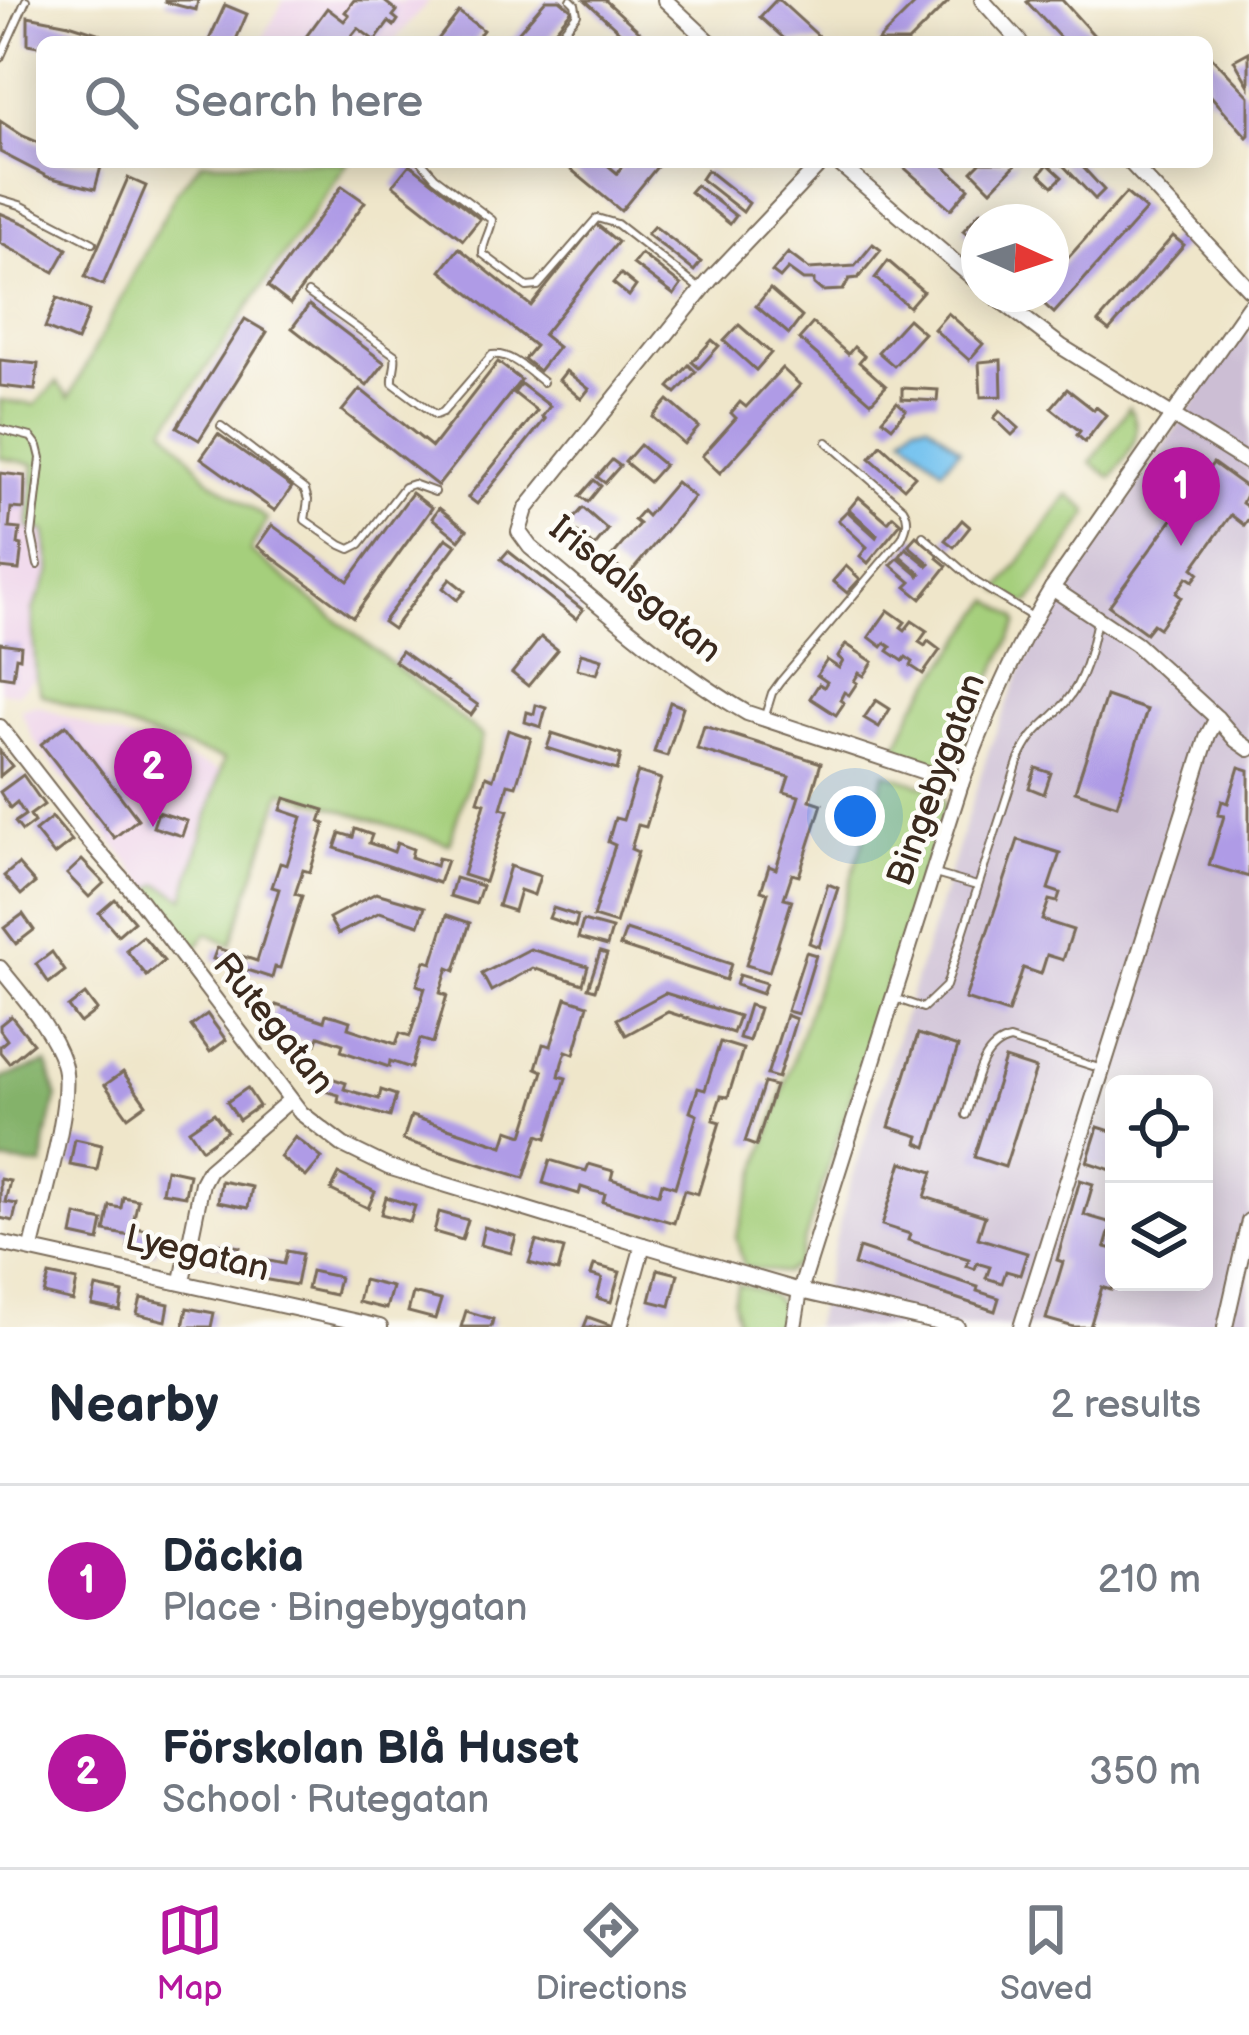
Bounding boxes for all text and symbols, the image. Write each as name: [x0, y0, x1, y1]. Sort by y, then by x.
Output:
search box: [36, 36, 1213, 168]
icon: search: [78, 69, 144, 135]
text: Search here: [174, 75, 423, 130]
north arrow: [961, 204, 1069, 312]
pin: 1: [1142, 447, 1220, 546]
street label: Irisdalsgatan: [540, 507, 730, 673]
street label: Bingebygatan: [879, 668, 995, 892]
pin: 2: [114, 728, 192, 827]
your location: [825, 786, 885, 846]
street label: Rutegatan: [203, 945, 343, 1103]
map controls: [1105, 1075, 1213, 1291]
button: locate: [1105, 1075, 1213, 1183]
button: layers: [1105, 1183, 1213, 1291]
street label: Lyegatan: [121, 1217, 273, 1291]
text: Nearby: [48, 1375, 219, 1436]
text: 2 results: [1050, 1382, 1201, 1429]
text: Däckia: [162, 1530, 304, 1585]
text: 1: [79, 1557, 95, 1604]
text: 210 m: [1098, 1557, 1201, 1604]
text: Place · Bingebygatan: [162, 1585, 527, 1632]
text: Förskolan Blå Huset: [162, 1722, 579, 1777]
text: 2: [75, 1749, 99, 1796]
text: 350 m: [1089, 1749, 1201, 1796]
text: School · Rutegatan: [162, 1777, 489, 1824]
tab: Map: [156, 1897, 223, 2009]
tab: Directions: [535, 1897, 687, 2009]
tab: Saved: [1000, 1897, 1093, 2009]

